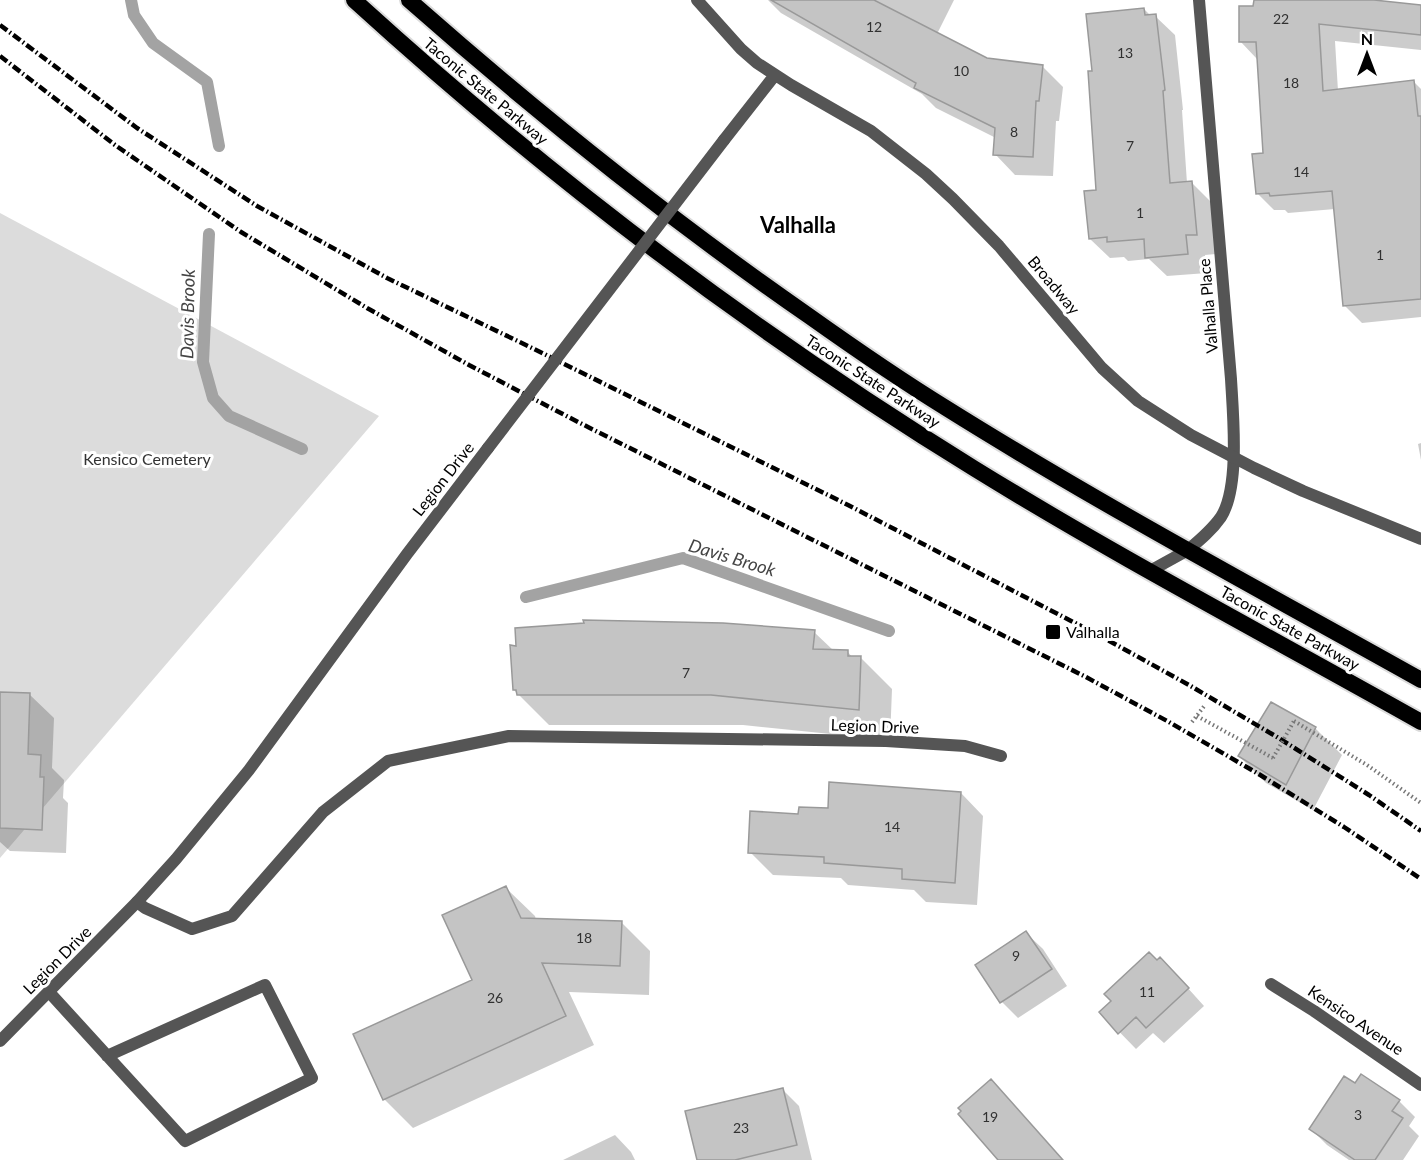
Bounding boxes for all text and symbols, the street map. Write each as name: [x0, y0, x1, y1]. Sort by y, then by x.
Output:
house number: 22: [1273, 10, 1289, 27]
house number: 12: [866, 18, 882, 35]
north arrow: [1337, 24, 1397, 84]
text: N: [1361, 29, 1373, 48]
street label: Taconic State Parkway: [420, 33, 553, 149]
house number: 13: [1117, 44, 1133, 61]
house number: 10: [953, 62, 969, 79]
house number: 18: [1283, 74, 1299, 91]
house number: 8: [1010, 123, 1018, 140]
house number: 7: [1126, 137, 1134, 154]
house number: 14: [1293, 163, 1309, 180]
house number: 1: [1136, 204, 1144, 221]
district label: Valhalla: [759, 211, 836, 238]
house number: 1: [1376, 246, 1384, 263]
street label: Broadway: [1025, 252, 1085, 318]
street label: Valhalla Place: [1194, 258, 1221, 354]
water label: Davis Brook: [175, 268, 199, 359]
street label: Taconic State Parkway: [802, 330, 945, 432]
street label: Legion Drive: [408, 438, 477, 519]
park label: Kensico Cemetery: [83, 449, 212, 468]
water label: Davis Brook: [686, 533, 779, 581]
street label: Taconic State Parkway: [1217, 581, 1364, 674]
place label: Valhalla: [1066, 622, 1120, 641]
marker: Valhalla: [1044, 623, 1062, 641]
house number: 7: [682, 664, 690, 681]
street label: Legion Drive: [830, 714, 920, 737]
house number: 14: [884, 818, 900, 835]
street label: Legion Drive: [19, 922, 95, 998]
house number: 18: [576, 929, 592, 946]
house number: 9: [1012, 947, 1020, 964]
street label: Kensico Avenue: [1305, 981, 1408, 1059]
house number: 11: [1139, 983, 1155, 1000]
house number: 26: [487, 989, 503, 1006]
house number: 3: [1354, 1106, 1362, 1123]
house number: 19: [982, 1108, 998, 1125]
house number: 23: [733, 1119, 749, 1136]

